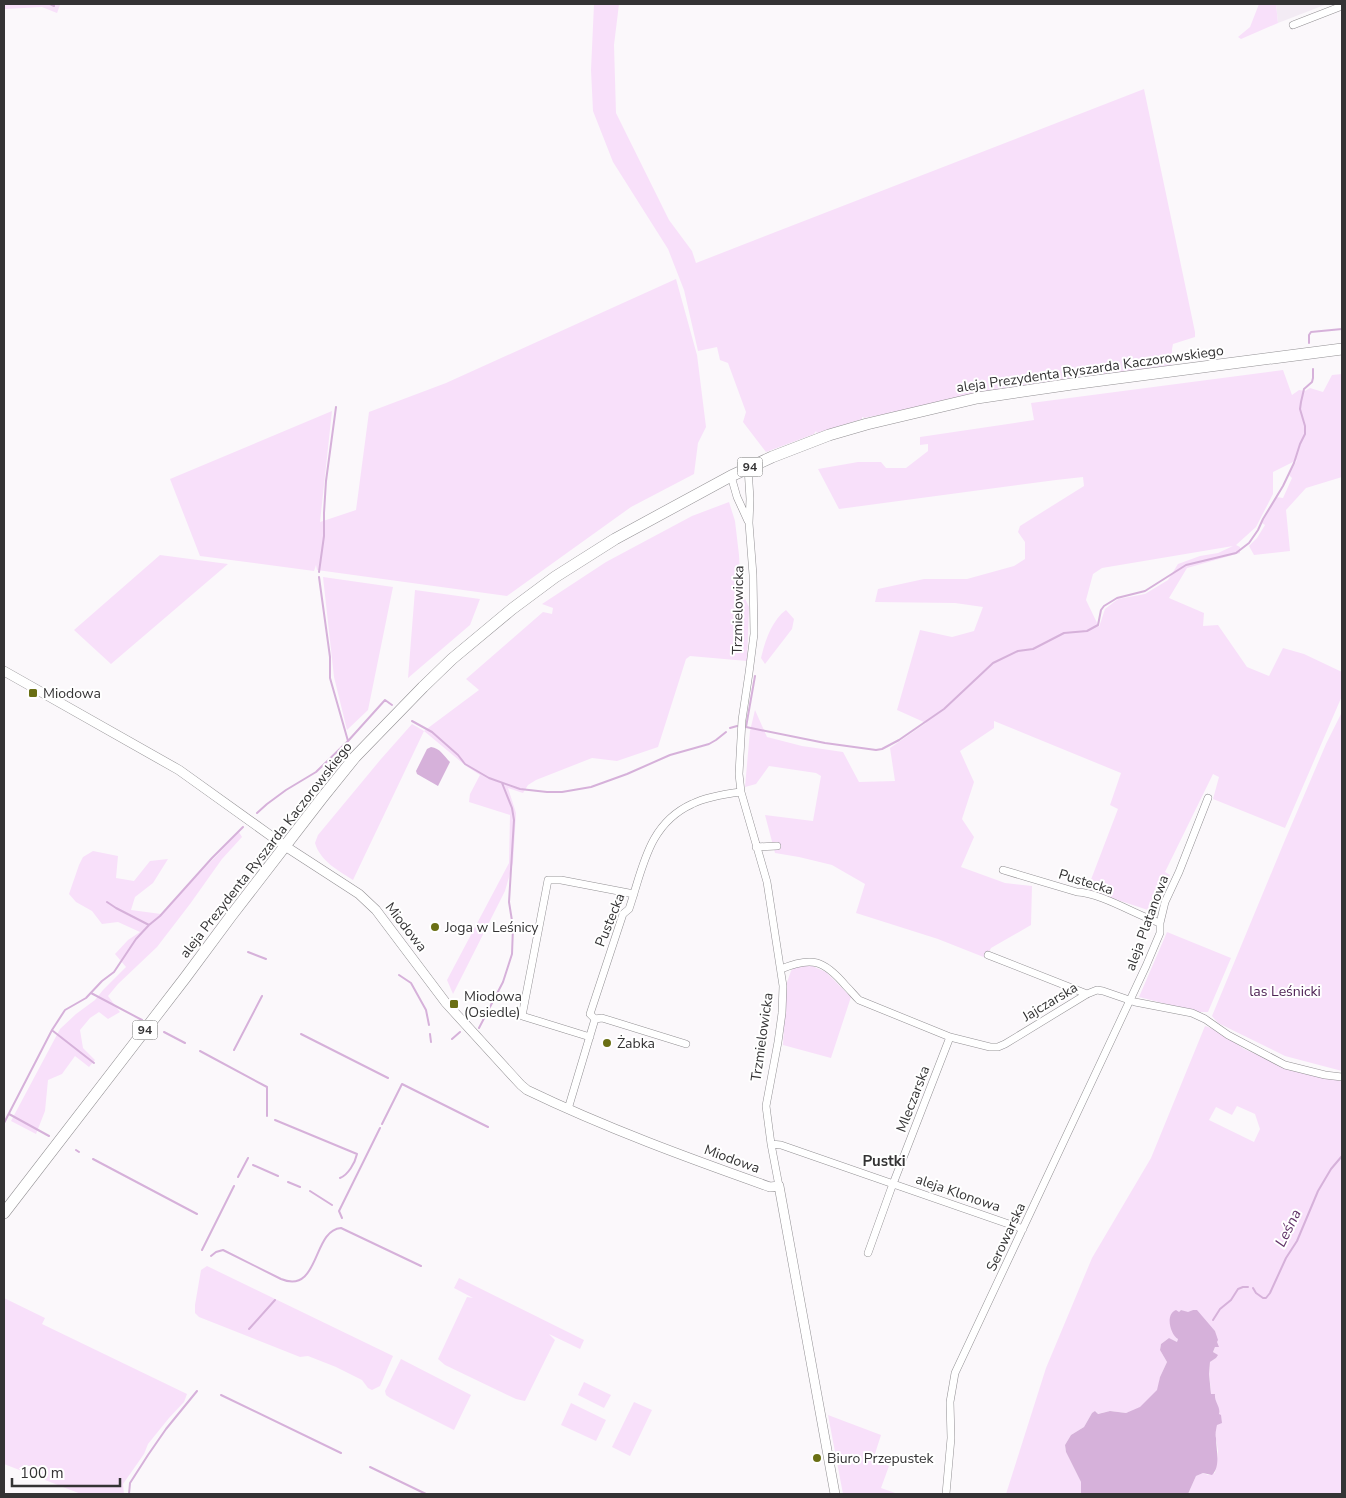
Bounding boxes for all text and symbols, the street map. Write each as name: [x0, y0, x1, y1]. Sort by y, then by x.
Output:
street label: aleja Prezydenta Ryszarda Kaczorowskiego: [955, 341, 1225, 397]
road number: 94: [738, 458, 762, 477]
street label: Trzmielowicka: [728, 565, 748, 655]
place label: Miodowa: [43, 684, 101, 703]
marker: Miodowa: [27, 687, 39, 699]
street label: aleja Prezydenta Ryszarda Kaczorowskiego: [175, 738, 357, 962]
street label: Pustecka: [1056, 865, 1116, 899]
street label: aleja Platanowa: [1121, 872, 1173, 974]
street label: Pustecka: [591, 890, 629, 950]
street label: Miodowa: [381, 898, 431, 956]
place label: Joga w Leśnicy: [444, 918, 539, 937]
marker: Joga w Leśnicy: [429, 921, 441, 933]
street label: Jajczarska: [1018, 978, 1081, 1027]
park label: las Leśnicki: [1249, 982, 1321, 1001]
place label: Miodowa (Osiedle): [464, 987, 522, 1022]
street label: Trzmielowicka: [746, 992, 778, 1082]
marker: Miodowa (Osiedle): [448, 998, 460, 1010]
road number: 94: [132, 1020, 158, 1040]
place label: Żabka: [617, 1034, 655, 1053]
marker: Żabka: [601, 1037, 613, 1049]
street label: Mleczarska: [892, 1063, 934, 1135]
street label: Miodowa: [702, 1140, 762, 1178]
district label: Pustki: [862, 1151, 906, 1171]
street label: aleja Klonowa: [913, 1170, 1003, 1216]
street label: Serowarska: [982, 1200, 1030, 1274]
water label: Leśna: [1270, 1206, 1306, 1250]
place label: Biuro Przepustek: [827, 1449, 934, 1468]
marker: Biuro Przepustek: [811, 1452, 823, 1464]
scale bar: [12, 1456, 120, 1488]
text: 100 m: [20, 1463, 64, 1483]

